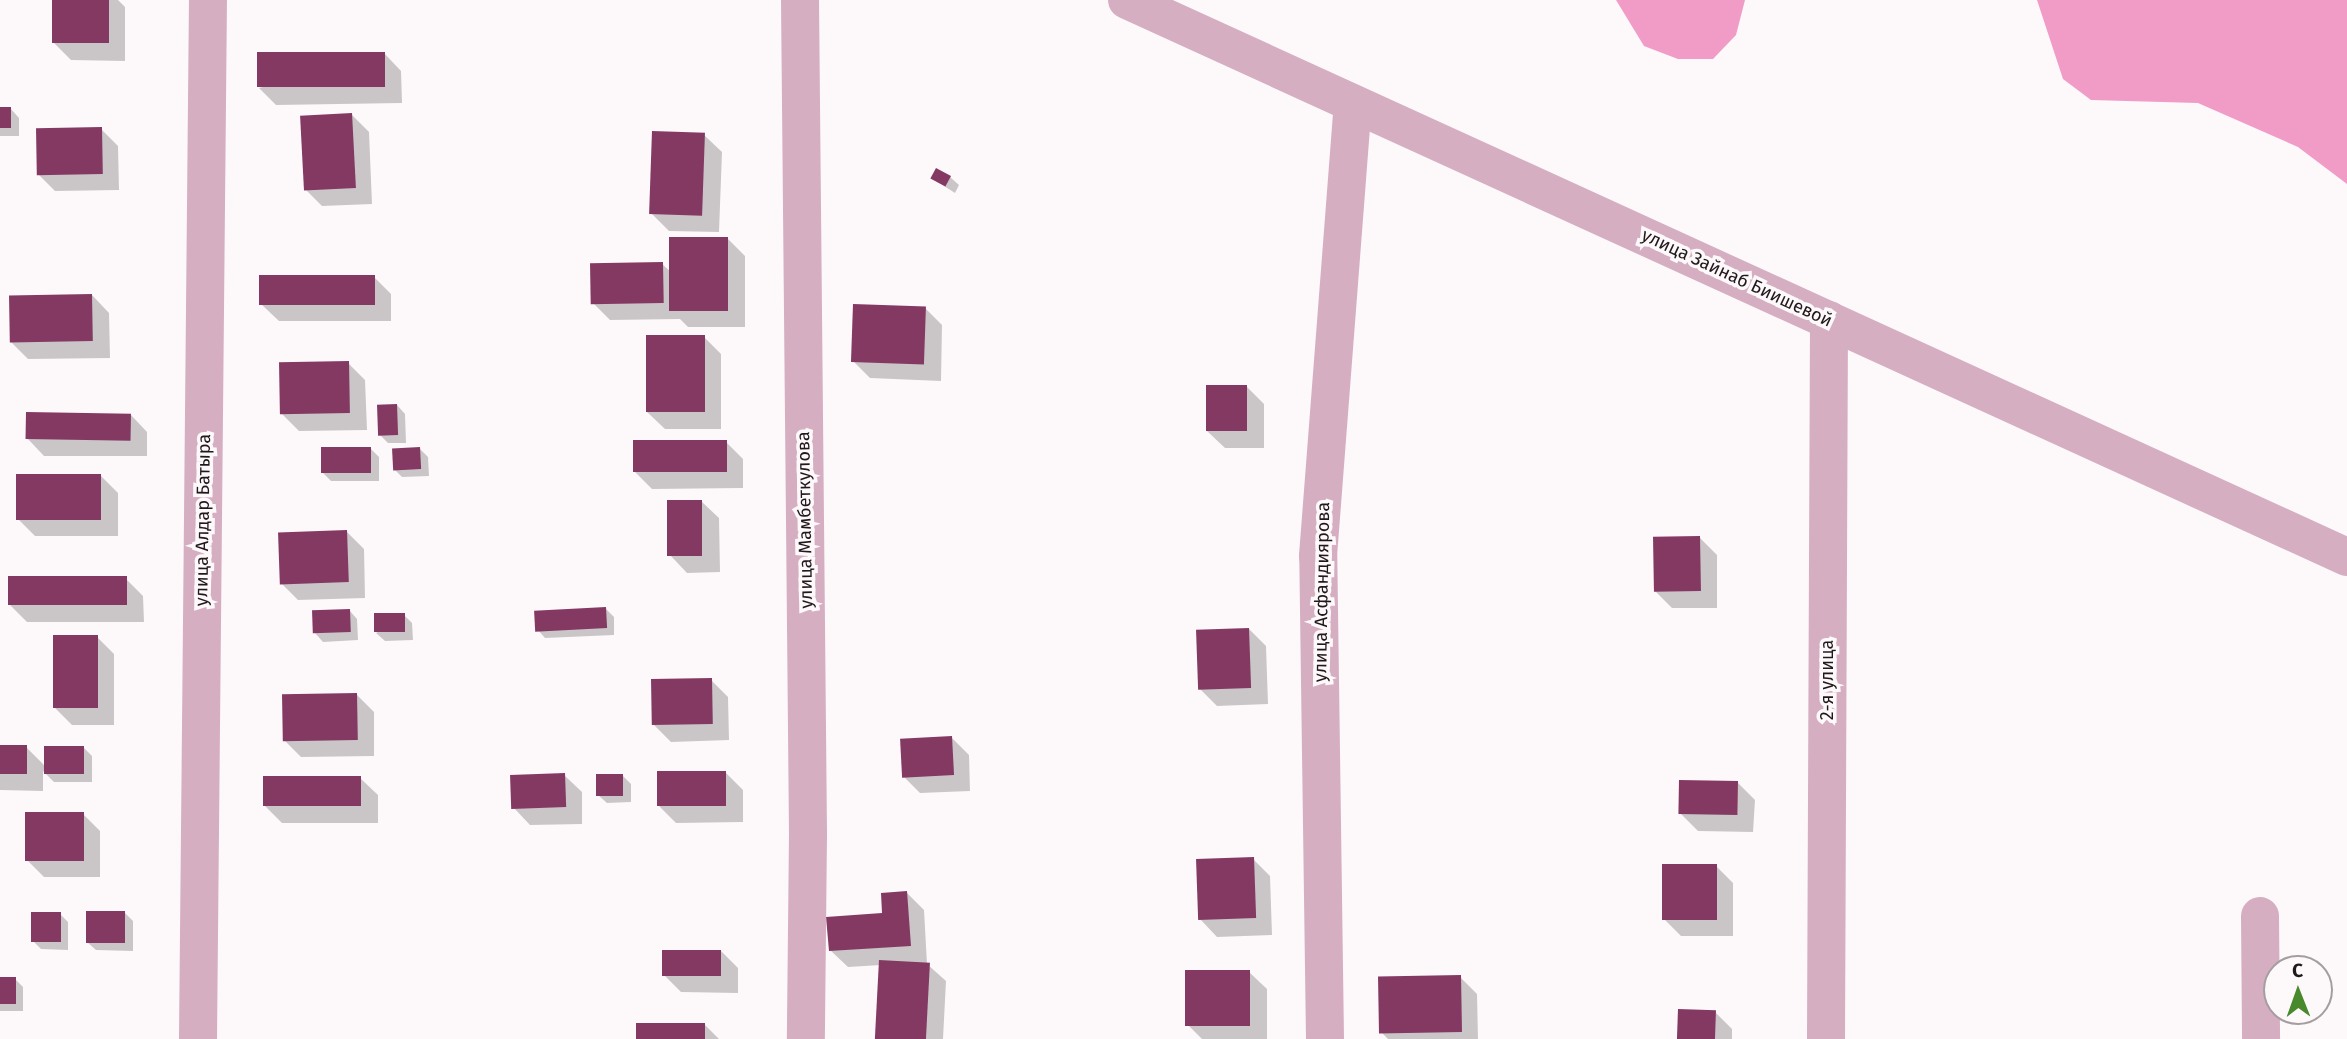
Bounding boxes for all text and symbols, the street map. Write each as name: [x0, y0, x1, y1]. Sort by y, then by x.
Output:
street label: улица Зайнаб Биишевой: [1638, 224, 1836, 332]
street label: улица Мамбеткулова: [793, 431, 817, 609]
street label: улица Алдар Батыра: [191, 434, 215, 606]
street label: улица Асфандиярова: [1310, 502, 1334, 682]
street label: 2-я улица: [1816, 640, 1838, 720]
north arrow: [2263, 955, 2333, 1025]
text: С: [2292, 959, 2303, 982]

